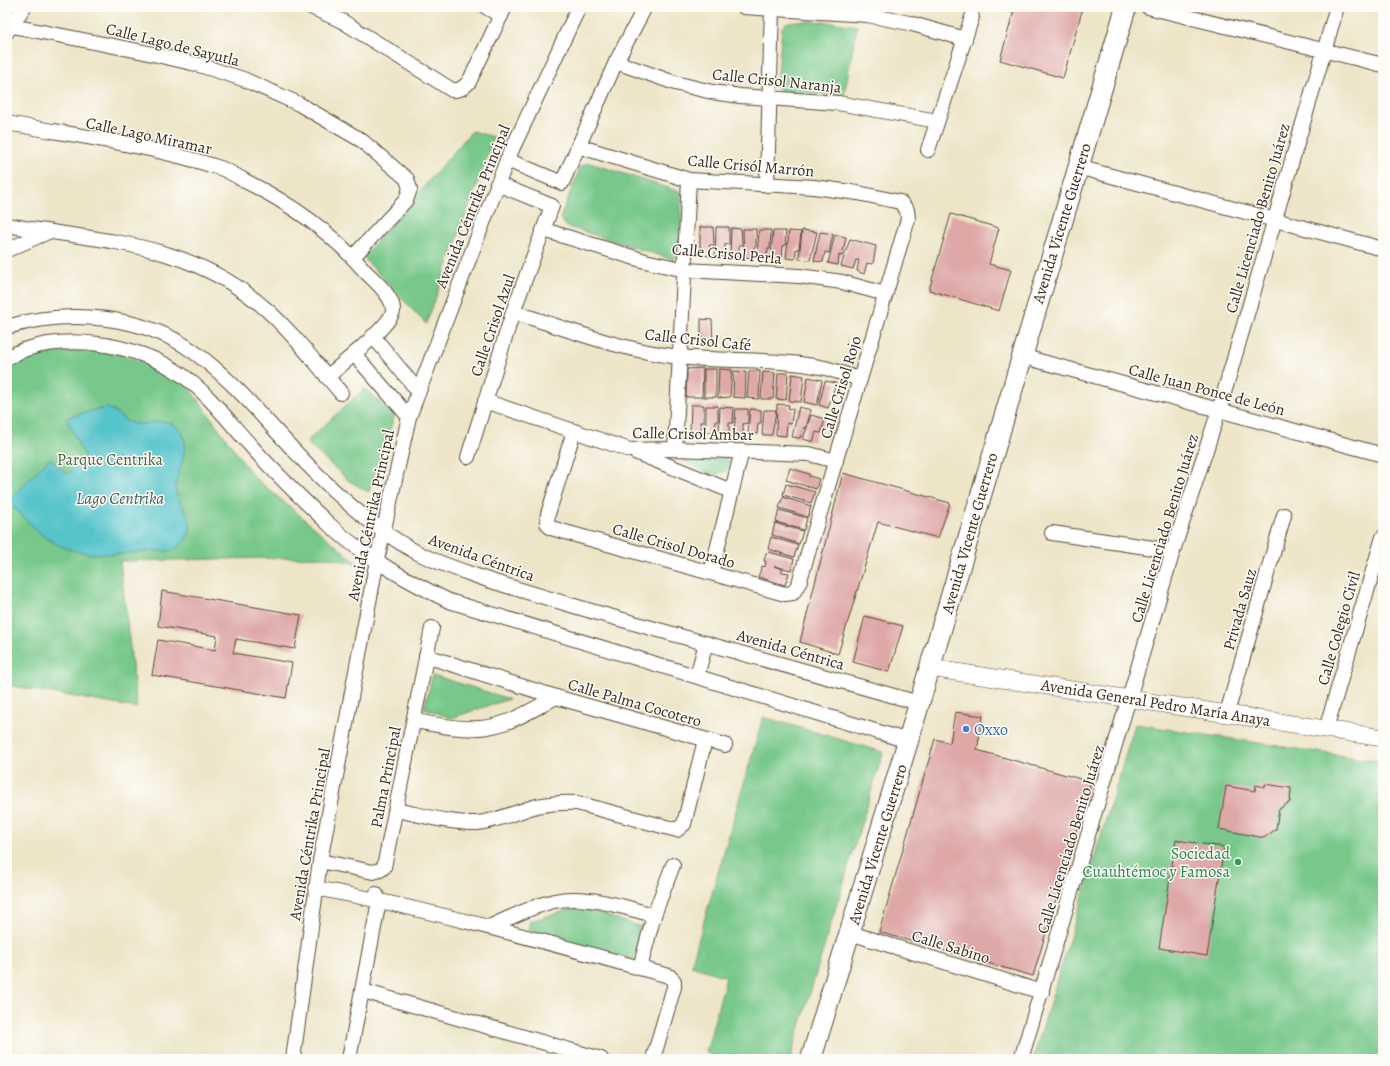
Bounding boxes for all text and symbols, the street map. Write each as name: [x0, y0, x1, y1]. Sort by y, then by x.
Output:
street label: Calle Lago de Sayutla: [104, 18, 242, 72]
street label: Calle Crisol Naranja: [711, 63, 843, 99]
street label: Calle Lago Miramar: [84, 112, 214, 160]
street label: Avenida Céntrika Principal: [430, 121, 516, 292]
street label: Calle Licenciado Benito Juárez: [1220, 121, 1296, 316]
street label: Avenida Vicente Guerrero: [1027, 140, 1097, 307]
street label: Calle Crisól Marrón: [687, 149, 815, 183]
street label: Calle Crisol Perla: [671, 238, 783, 270]
street label: Calle Crisol Azul: [465, 271, 521, 379]
street label: Calle Crisol Café: [644, 323, 752, 357]
street label: Calle Crisol Rojo: [815, 333, 867, 442]
street label: Calle Juan Ponce de León: [1126, 358, 1288, 421]
street label: Calle Crisol Ambar: [632, 422, 754, 446]
street label: Avenida Céntrika Principal: [342, 427, 400, 604]
street label: Calle Licenciado Benito Juárez: [1126, 431, 1204, 626]
park label: Parque Centrika: [57, 449, 163, 471]
street label: Avenida Vicente Guerrero: [936, 450, 1004, 617]
water label: Lago Centrika: [76, 487, 164, 510]
street label: Calle Crisol Dorado: [610, 518, 738, 574]
street label: Avenida Céntrica: [425, 528, 538, 587]
street label: Privada Sauz: [1218, 566, 1262, 653]
street label: Calle Colegio Civil: [1312, 569, 1366, 688]
street label: Avenida Céntrica: [733, 624, 848, 676]
street label: Calle Palma Cocotero: [565, 673, 704, 733]
street label: Avenida General Pedro María Anaya: [1039, 674, 1273, 732]
place label: Oxxo: [974, 719, 1008, 741]
street label: Palma Principal: [365, 724, 407, 830]
marker: Oxxo: [961, 724, 971, 734]
street label: Calle Licenciado Benito Juárez: [1032, 742, 1110, 937]
street label: Avenida Céntrika Principal: [284, 746, 336, 923]
street label: Avenida Vicente Guerrero: [843, 761, 913, 928]
place label: Sociedad Cuauhtémoc y Famosa: [1083, 843, 1231, 883]
marker: Sociedad Cuauhtémoc y Famosa: [1233, 857, 1243, 867]
street label: Calle Sabino: [909, 925, 992, 969]

